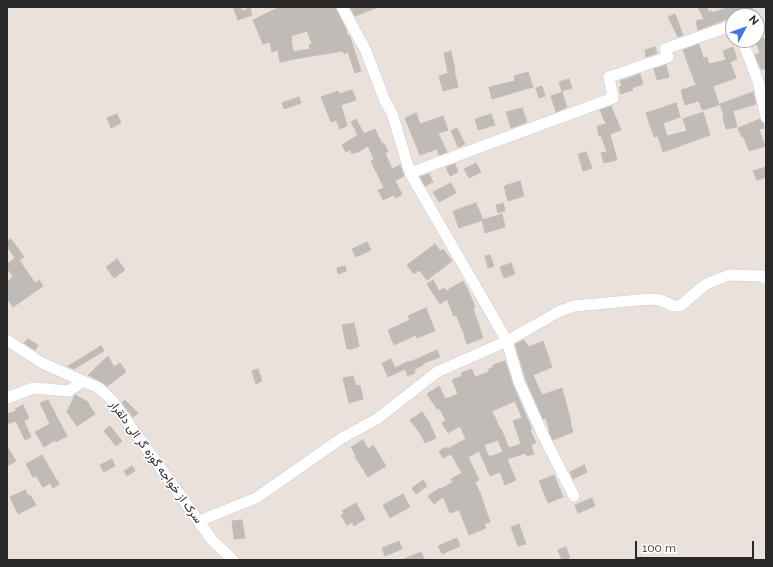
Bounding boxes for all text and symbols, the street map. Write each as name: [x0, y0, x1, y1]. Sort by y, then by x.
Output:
north arrow: [725, 8, 765, 48]
text: N: [746, 13, 761, 28]
street label: سرک از خواجه گوزه گر الی دلقرار: [107, 398, 205, 526]
scale bar: [637, 533, 756, 559]
text: 100 m: [642, 541, 676, 555]

